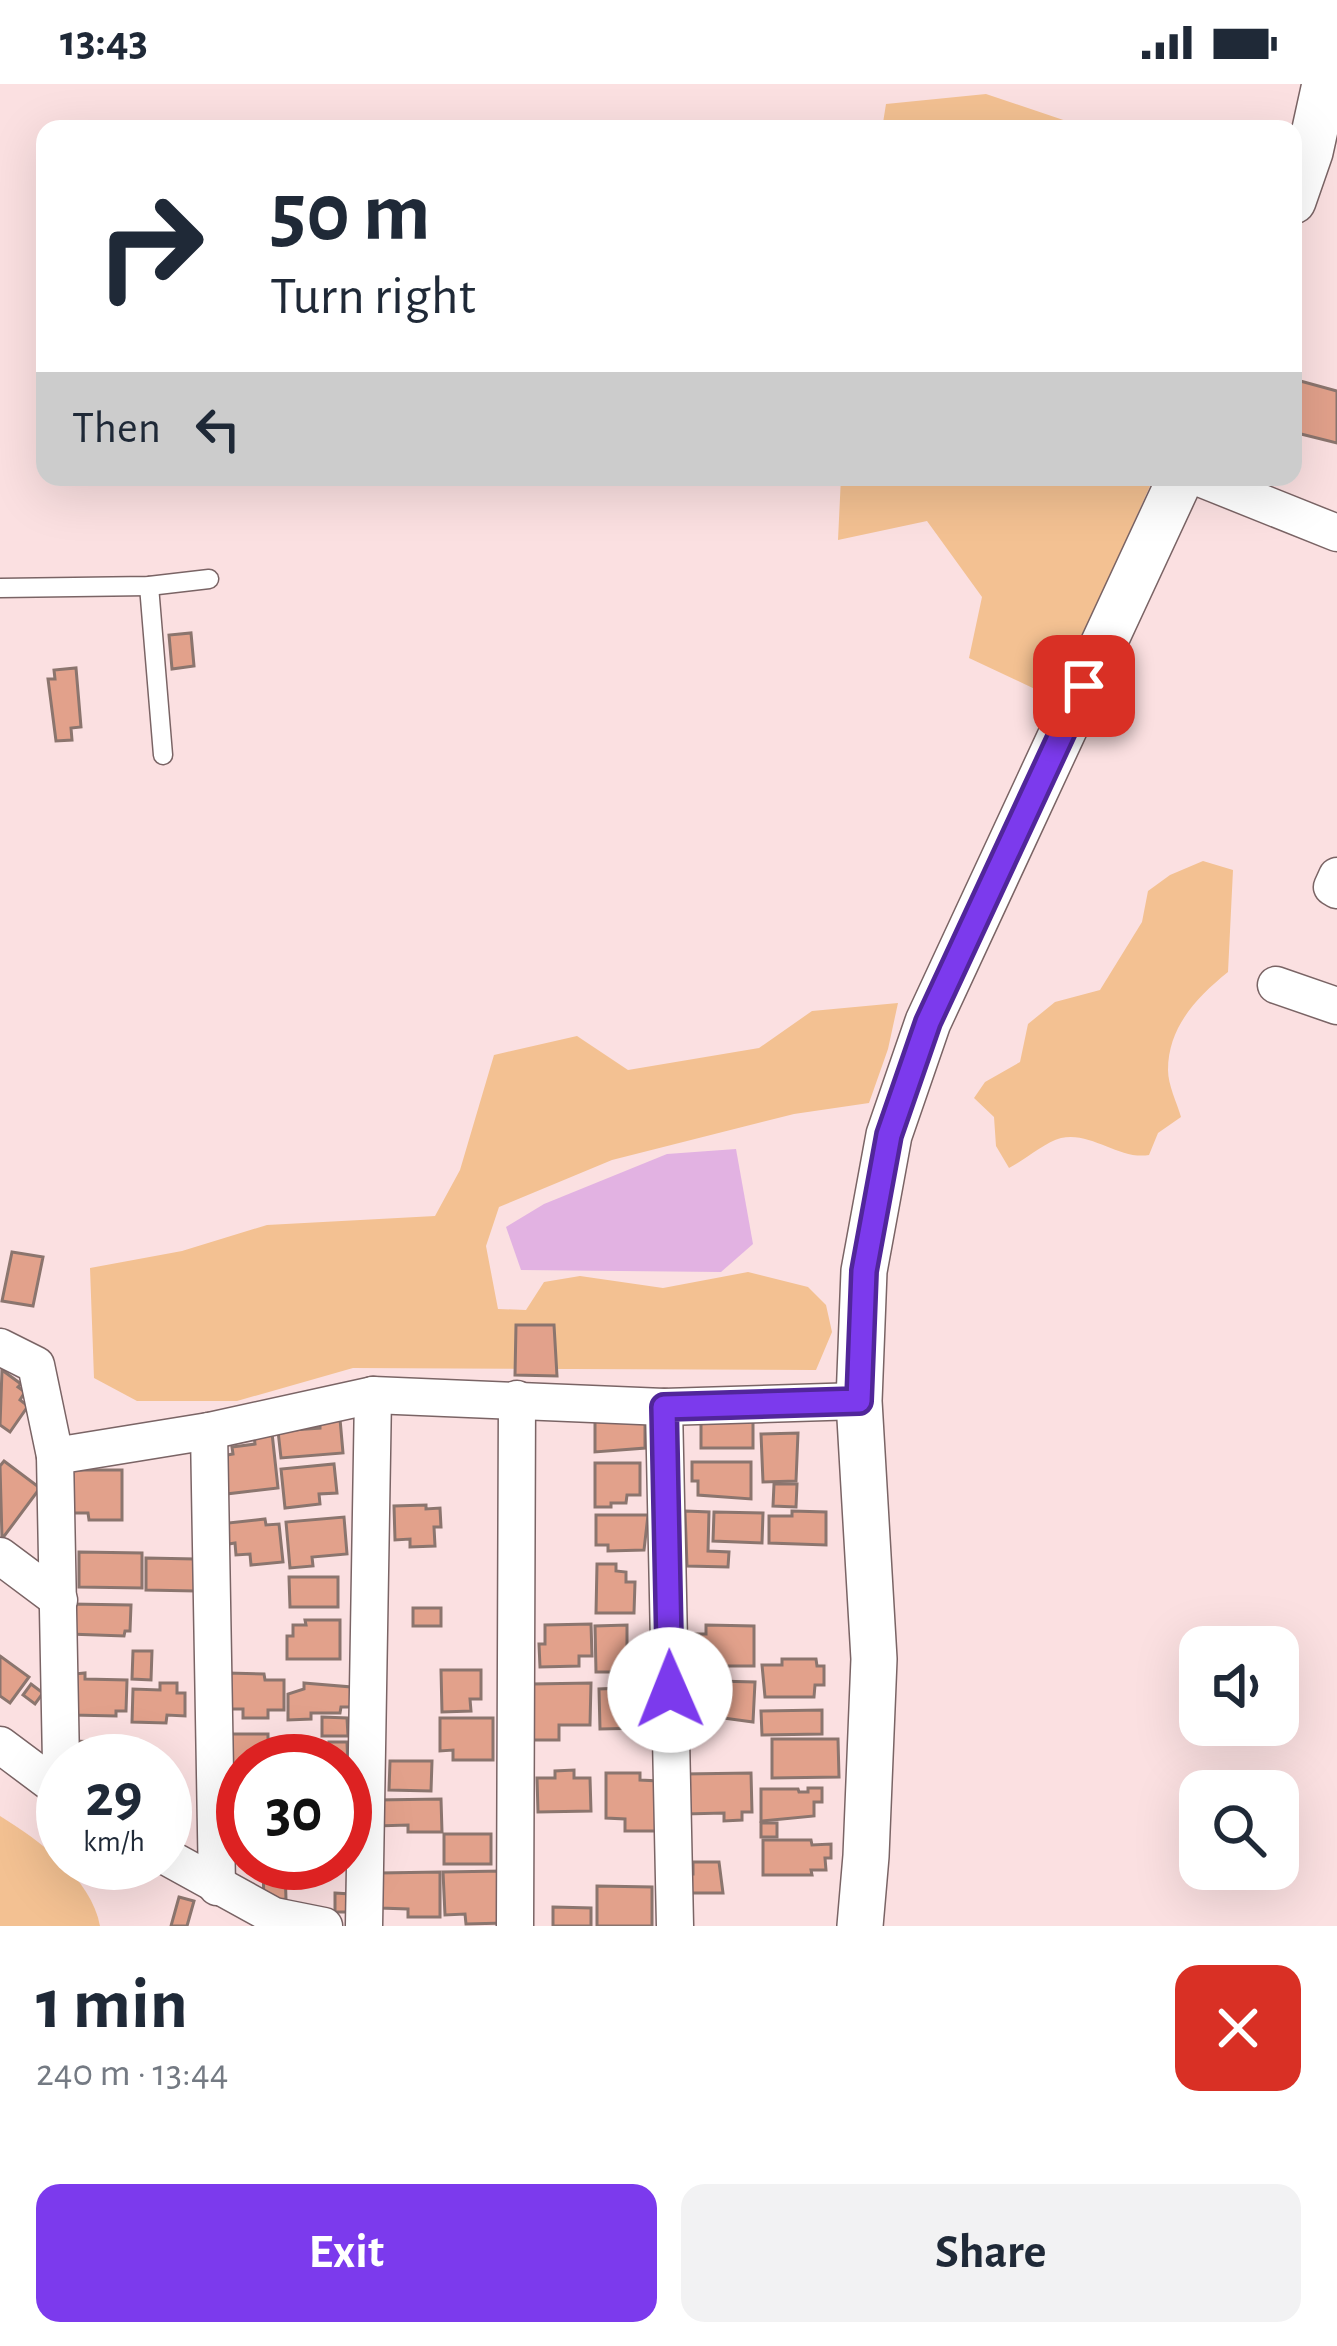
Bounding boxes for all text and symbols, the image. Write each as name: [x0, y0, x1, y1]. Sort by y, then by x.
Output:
text: 13:43: [60, 19, 148, 64]
icon: right: [72, 168, 228, 324]
text: 50 m: [270, 172, 431, 256]
text: Turn right: [270, 270, 476, 324]
icon: left: [185, 396, 251, 462]
text: Then: [72, 406, 161, 451]
pin: [1033, 635, 1135, 737]
icon: arrive: [1051, 653, 1117, 719]
map controls: [1179, 1626, 1299, 1890]
button: sound: [1179, 1626, 1299, 1746]
position arrow: [607, 1627, 733, 1753]
speed limit sign: 30: [216, 1734, 372, 1890]
text: 29: [85, 1767, 143, 1827]
button: search: [1179, 1770, 1299, 1890]
text: km/h: [83, 1827, 145, 1857]
button: close: [1175, 1965, 1301, 2091]
text: 1 min: [36, 1969, 188, 2041]
text: 240 m · 13:44: [36, 2054, 228, 2093]
button: Exit: [36, 2184, 657, 2322]
button: Share: [681, 2184, 1301, 2322]

